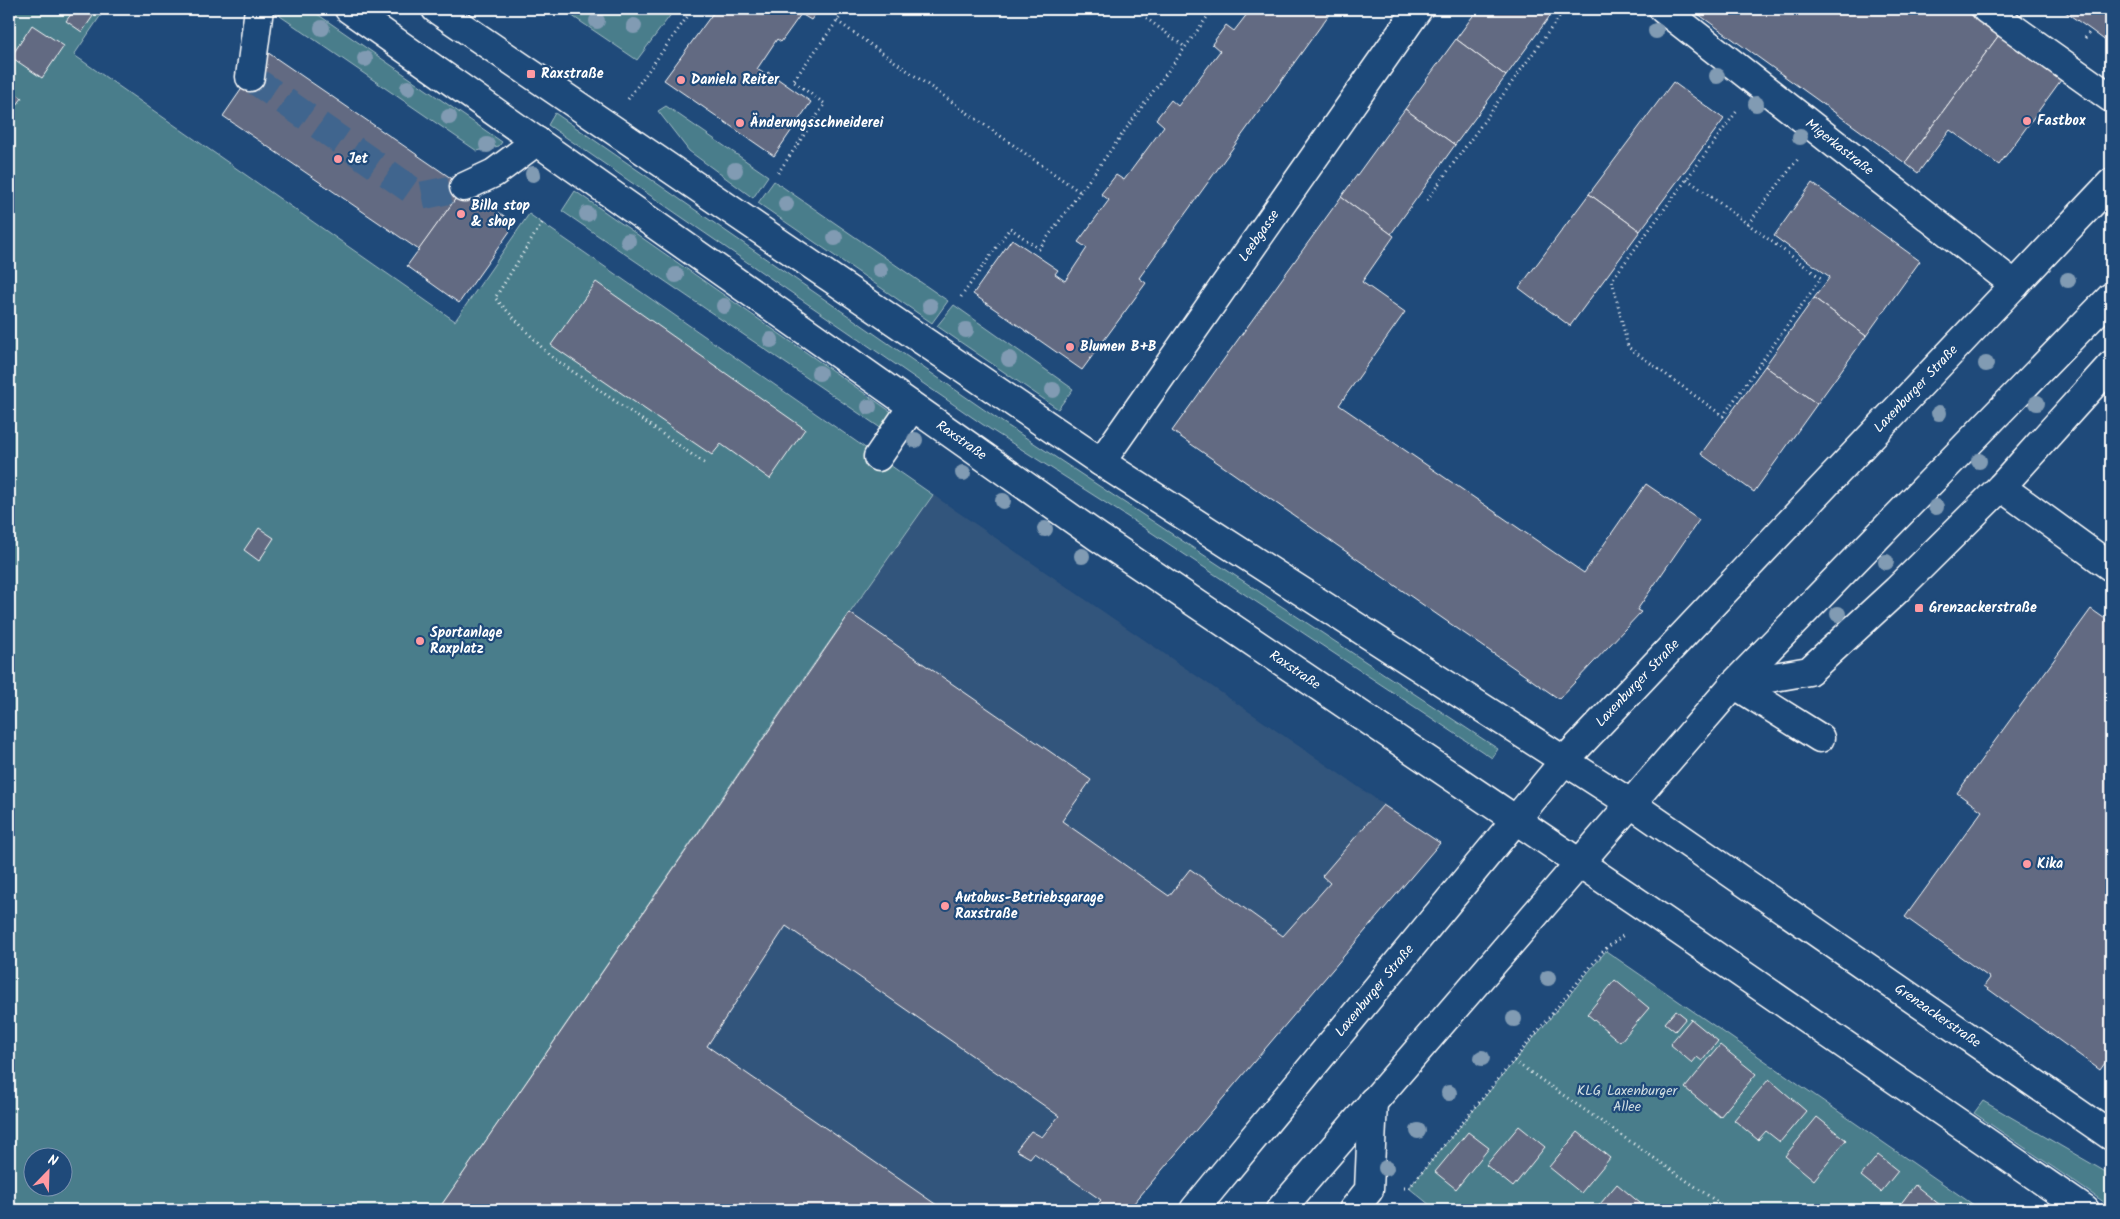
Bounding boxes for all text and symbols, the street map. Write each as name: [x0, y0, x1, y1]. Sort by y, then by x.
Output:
place label: Raxstraße: [541, 63, 604, 85]
marker: Raxstraße: [525, 68, 537, 80]
place label: Daniela Reiter: [691, 69, 780, 91]
marker: Daniela Reiter: [675, 74, 687, 86]
place label: Fastbox: [2037, 110, 2086, 132]
place label: Änderungsschneiderei: [750, 112, 884, 134]
street label: Migerkastraße: [1800, 113, 1879, 182]
marker: Fastbox: [2021, 115, 2033, 127]
marker: Änderungsschneiderei: [734, 117, 746, 129]
place label: Jet: [348, 148, 369, 170]
marker: Jet: [332, 153, 344, 165]
place label: Billa stop & shop: [471, 195, 531, 233]
street label: Leebgasse: [1233, 205, 1286, 266]
marker: Billa stop & shop: [455, 208, 467, 220]
place label: Blumen B+B: [1080, 336, 1157, 358]
street label: Laxenburger Straße: [1869, 339, 1964, 438]
marker: Blumen B+B: [1064, 341, 1076, 353]
street label: Raxstraße: [931, 415, 992, 467]
place label: Grenzackerstraße: [1929, 597, 2037, 619]
marker: Grenzackerstraße: [1913, 602, 1925, 614]
place label: Sportanlage Raxplatz: [430, 622, 503, 660]
street label: Laxenburger Straße: [1590, 633, 1686, 732]
marker: Sportanlage Raxplatz: [414, 635, 426, 647]
street label: Raxstraße: [1265, 645, 1325, 696]
place label: Kika: [2037, 853, 2063, 875]
marker: Kika: [2021, 858, 2033, 870]
place label: Autobus-Betriebsgarage Raxstraße: [955, 887, 1104, 925]
marker: Autobus-Betriebsgarage Raxstraße: [939, 900, 951, 912]
street label: Laxenburger Straße: [1330, 939, 1420, 1042]
street label: Grenzackerstraße: [1890, 978, 1986, 1054]
park label: KLG Laxenburger Allee: [1577, 1080, 1679, 1118]
north arrow: [22, 1146, 72, 1196]
text: N: [44, 1149, 61, 1173]

